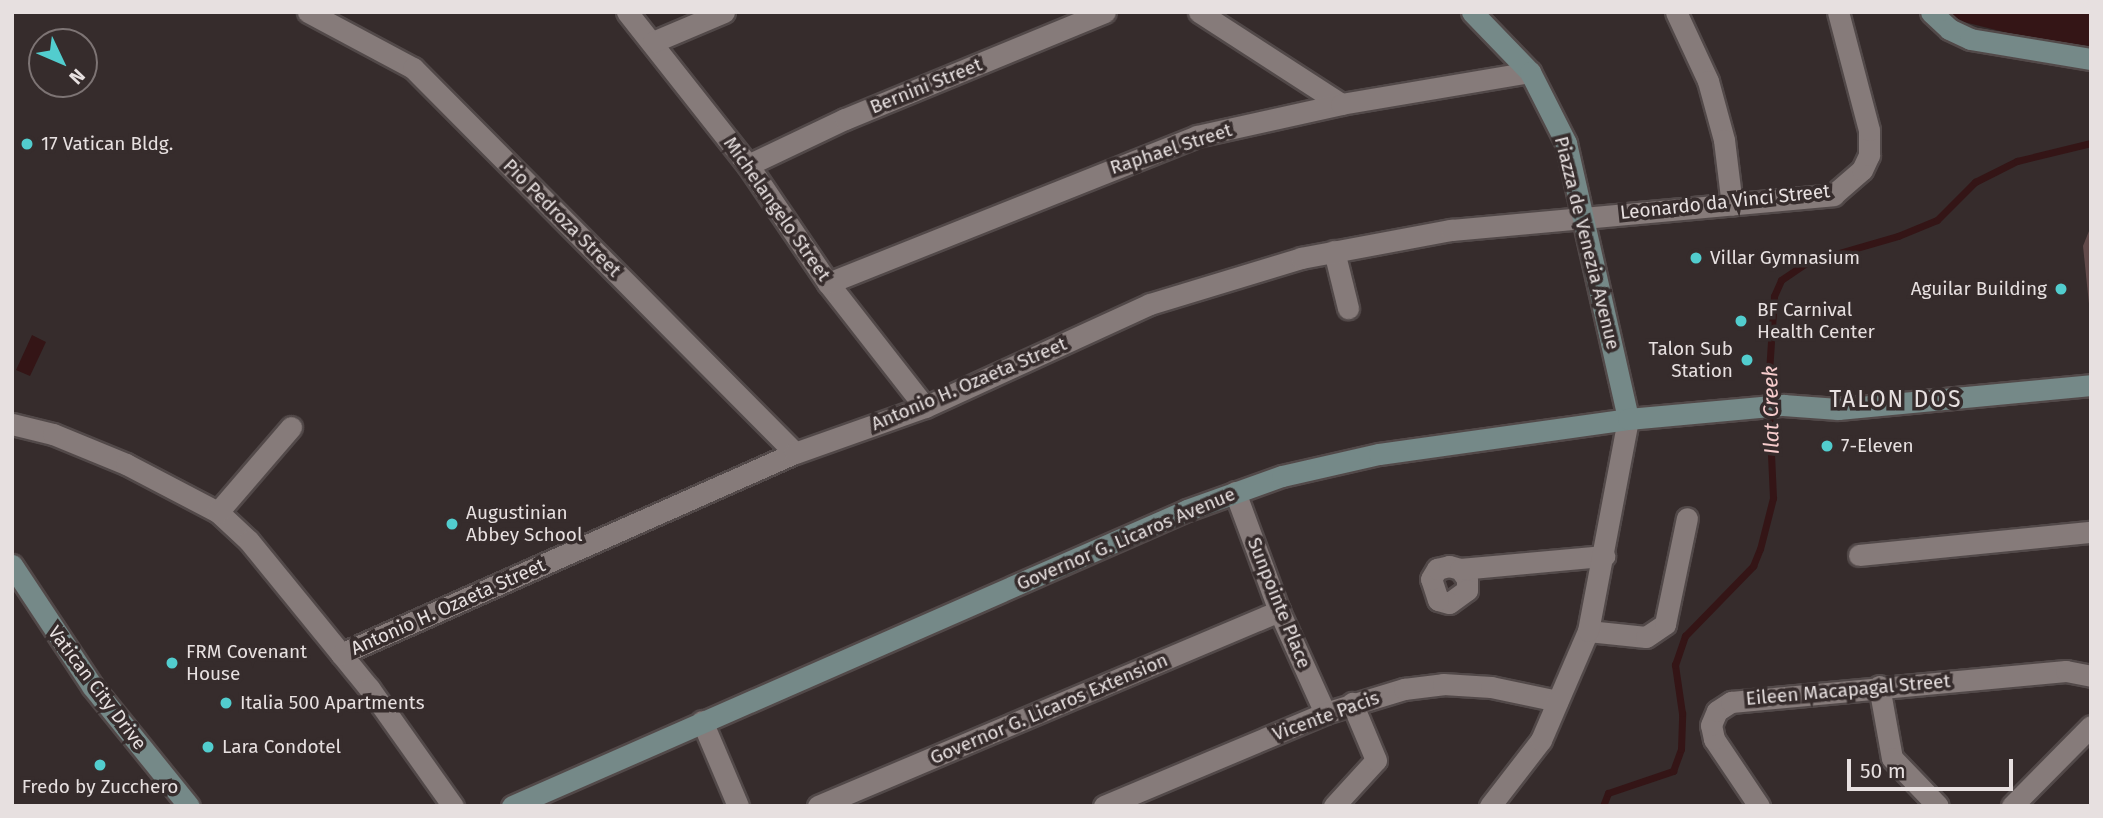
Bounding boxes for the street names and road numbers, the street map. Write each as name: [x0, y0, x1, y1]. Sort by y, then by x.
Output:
street label: Bernini Street: [867, 53, 985, 119]
street label: Raphael Street: [1107, 119, 1235, 179]
street label: Michelangelo Street: [719, 133, 835, 285]
street label: Piazza de Venezia Avenue: [1549, 134, 1625, 352]
street label: Pio Pedroza Street: [498, 154, 626, 282]
street label: Leonardo da Vinci Street: [1619, 180, 1831, 224]
street label: Antonio H. Ozaeta Street: [868, 332, 1070, 436]
street label: Governor G. Licaros Avenue: [1013, 483, 1239, 595]
street label: Sunpointe Place: [1242, 534, 1316, 672]
street label: Antonio H. Ozaeta Street: [347, 554, 549, 660]
street label: Vatican City Drive: [43, 621, 151, 755]
street label: Governor G. Licaros Extension: [927, 649, 1171, 769]
street label: Eileen Macapagal Street: [1745, 670, 1951, 710]
street label: Vicente Pacis: [1270, 686, 1382, 746]

